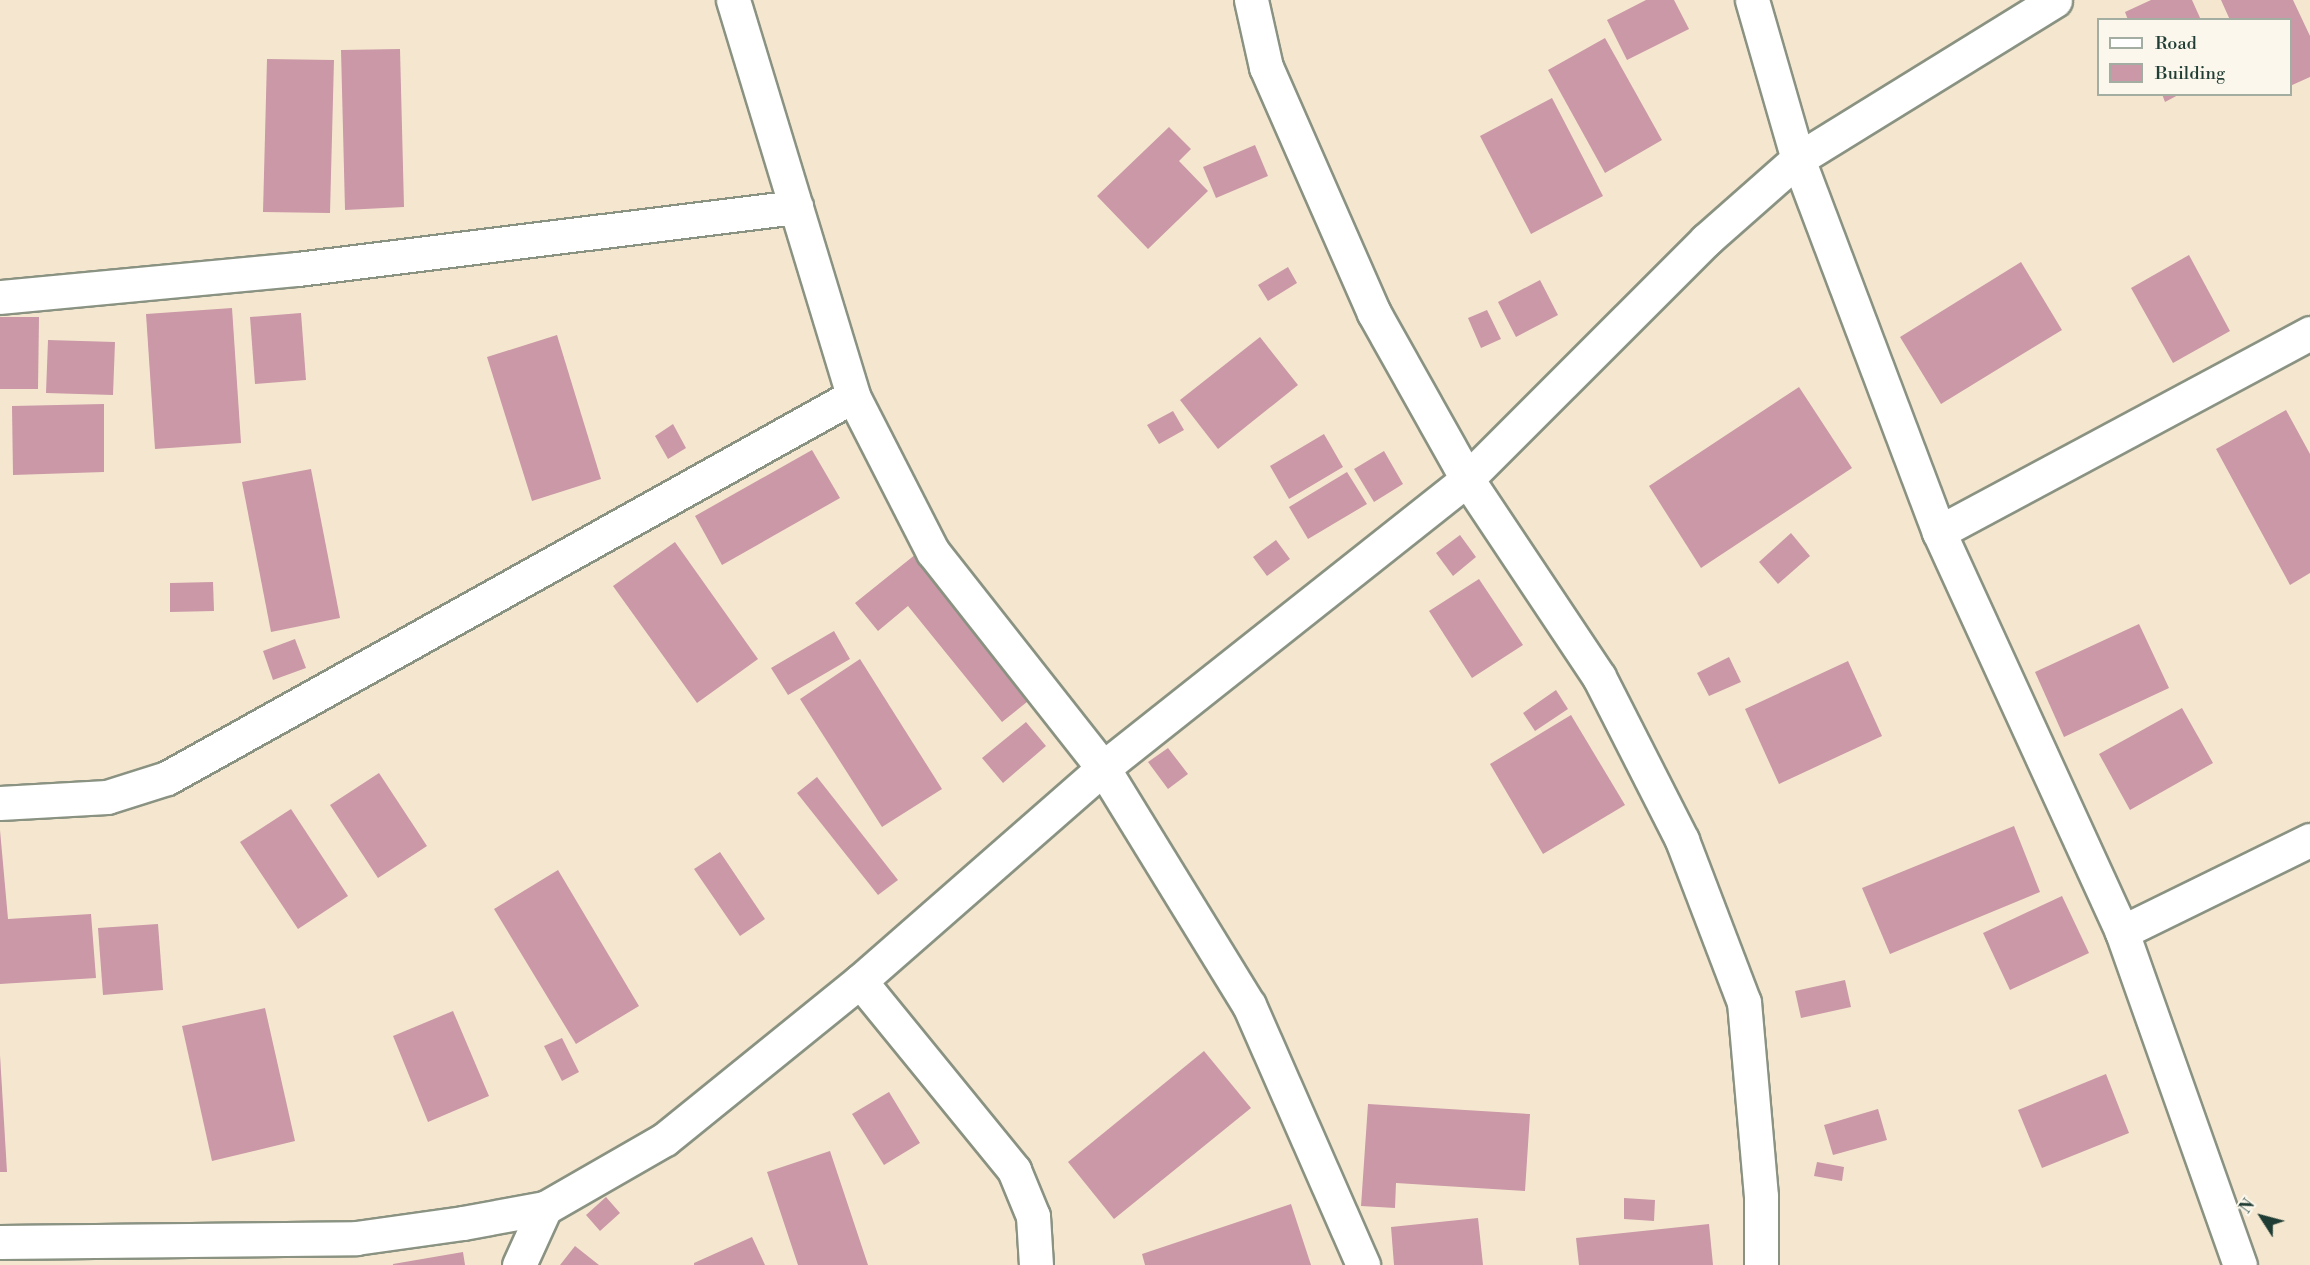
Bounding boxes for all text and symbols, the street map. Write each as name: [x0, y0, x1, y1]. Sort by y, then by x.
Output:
legend: [2097, 18, 2292, 96]
text: Road: [2155, 32, 2197, 55]
text: Building: [2155, 62, 2225, 85]
north arrow: [2232, 1187, 2292, 1247]
text: N: [2236, 1195, 2259, 1217]

